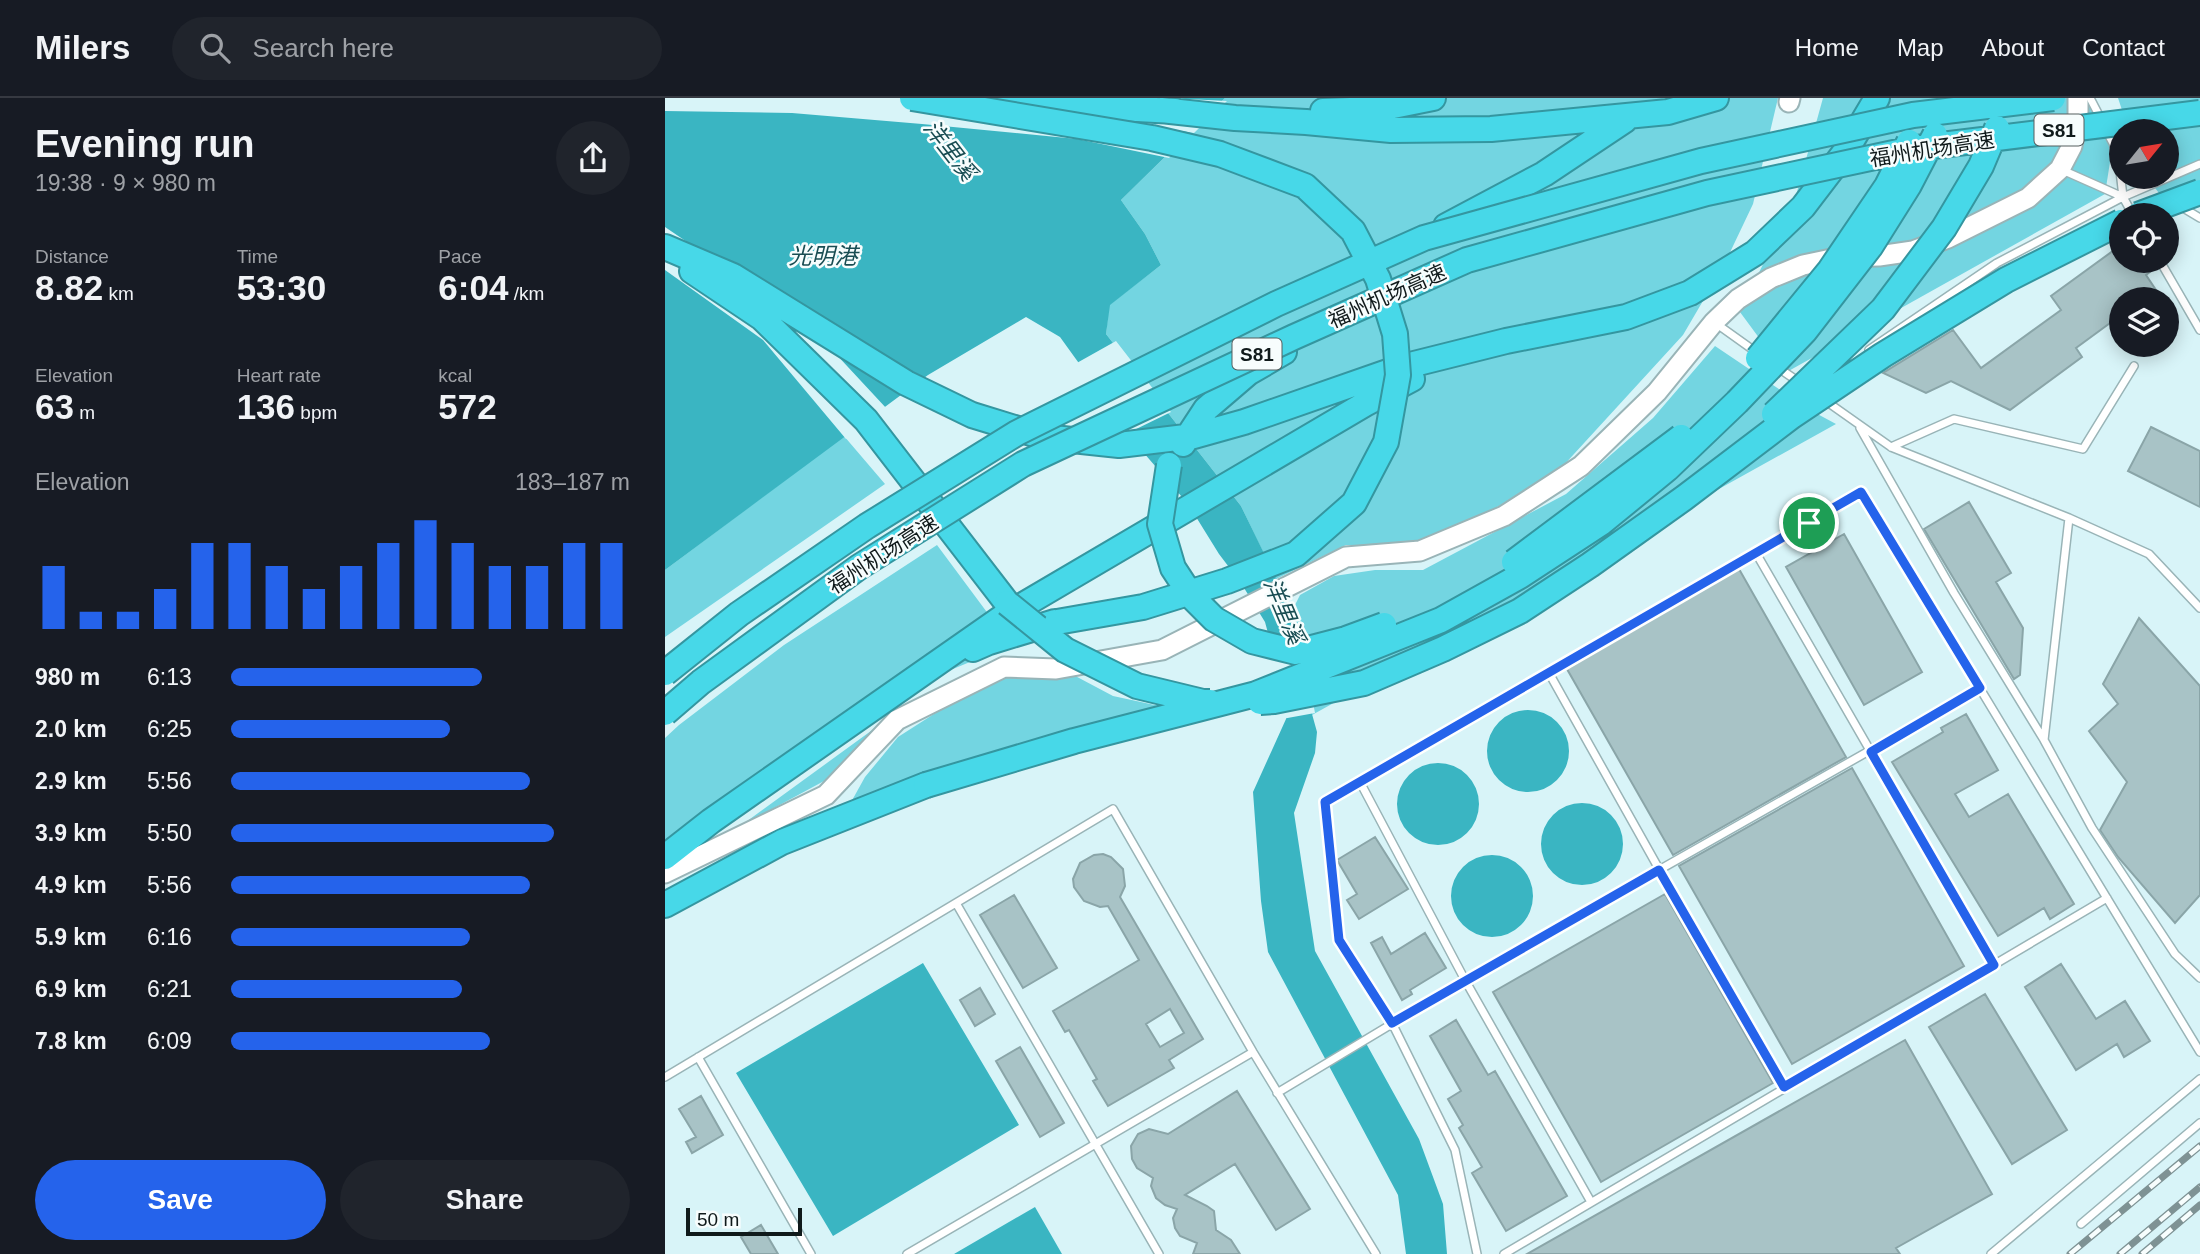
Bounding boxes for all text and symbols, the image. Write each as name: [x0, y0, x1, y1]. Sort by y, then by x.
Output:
search box: [172, 17, 662, 80]
text: Milers: [35, 29, 130, 66]
icon: search: [196, 29, 234, 67]
text: Search here: [252, 33, 394, 63]
text: Home: [1795, 34, 1859, 61]
text: Map: [1897, 34, 1944, 61]
text: About: [1982, 34, 2044, 61]
text: Contact: [2082, 34, 2165, 61]
road number: S81: [2035, 114, 2083, 146]
water label: 洋里溪: [919, 115, 983, 188]
north arrow: [2109, 119, 2179, 189]
map controls: [2109, 119, 2179, 357]
button: share: [556, 121, 630, 195]
text: Evening run: [35, 123, 255, 165]
street label: 福州机场高速: [1868, 128, 1996, 170]
text: 19:38 · 9 × 980 m: [35, 170, 216, 196]
button: locate: [2109, 203, 2179, 273]
water label: 光明港: [789, 243, 861, 269]
text: Distance: [35, 246, 109, 267]
text: Time: [237, 246, 278, 267]
text: Pace: [438, 246, 482, 267]
street label: 福州机场高速: [1325, 260, 1449, 332]
text: 8.82: [35, 268, 103, 307]
text: 53:30: [237, 268, 326, 307]
text: 6:04: [438, 268, 508, 307]
text: km: [103, 283, 134, 304]
text: /km: [508, 283, 544, 304]
button: layers: [2109, 287, 2179, 357]
road number: S81: [1233, 338, 1281, 370]
text: Elevation: [35, 365, 113, 386]
text: Heart rate: [237, 365, 321, 386]
text: kcal: [438, 365, 472, 386]
text: 63: [35, 387, 74, 426]
text: 136: [237, 387, 295, 426]
text: 572: [438, 387, 497, 426]
text: m: [74, 402, 95, 423]
text: bpm: [295, 402, 337, 423]
text: Elevation: [35, 469, 130, 495]
text: 183–187 m: [515, 469, 630, 495]
pin: [1779, 493, 1839, 553]
icon: arrive: [1790, 504, 1828, 542]
street label: 福州机场高速: [824, 510, 942, 598]
water label: 洋里溪: [1259, 574, 1311, 651]
text: 980 m: [35, 664, 100, 690]
text: 6:13: [147, 664, 192, 690]
text: 2.0 km: [35, 716, 107, 742]
text: 6:25: [147, 716, 192, 742]
text: 2.9 km: [35, 768, 107, 794]
text: 5:56: [147, 768, 192, 794]
text: 3.9 km: [35, 820, 107, 846]
text: 5:50: [147, 820, 192, 846]
text: 4.9 km: [35, 872, 107, 898]
text: 5:56: [147, 872, 192, 898]
text: 5.9 km: [35, 924, 107, 950]
text: 6:16: [147, 924, 192, 950]
text: 6.9 km: [35, 976, 107, 1002]
text: 6:21: [147, 976, 192, 1002]
text: 7.8 km: [35, 1028, 107, 1054]
text: 6:09: [147, 1028, 192, 1054]
button: Save: [35, 1160, 326, 1240]
button: Share: [340, 1160, 630, 1240]
scale bar: [686, 1205, 801, 1237]
text: 50 m: [697, 1209, 739, 1230]

